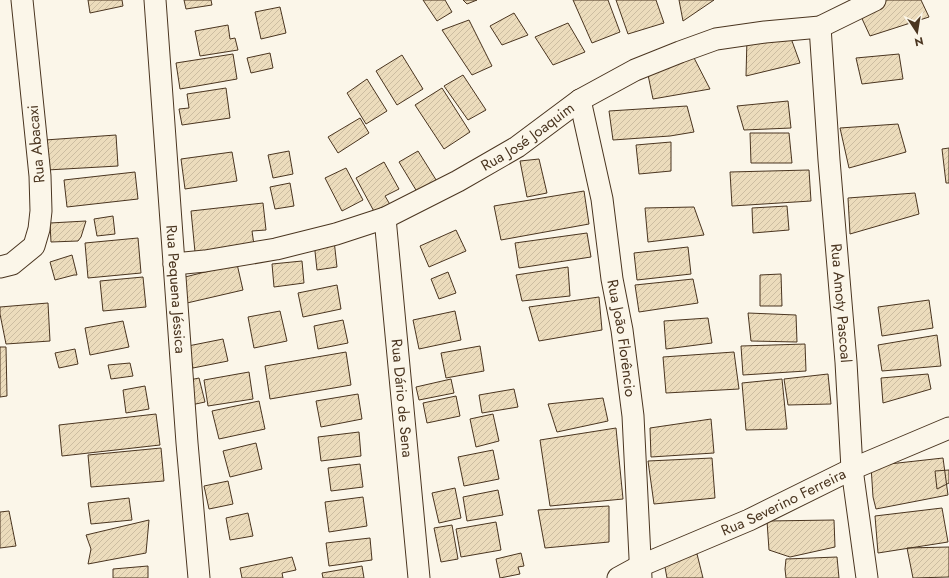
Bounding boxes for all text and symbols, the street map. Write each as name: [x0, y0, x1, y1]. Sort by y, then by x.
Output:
north arrow: [897, 12, 937, 52]
text: N: [913, 33, 925, 51]
street label: Rua José Joaquim: [477, 97, 579, 177]
street label: Rua Abacaxi: [22, 104, 50, 184]
street label: Rua Pequena Jéssica: [160, 224, 192, 354]
street label: Rua Amoty Pascoal: [825, 243, 857, 364]
street label: Rua João Florêncio: [601, 277, 641, 398]
street label: Rua Dário de Sena: [385, 338, 419, 459]
street label: Rua Severino Ferreira: [717, 463, 850, 542]

